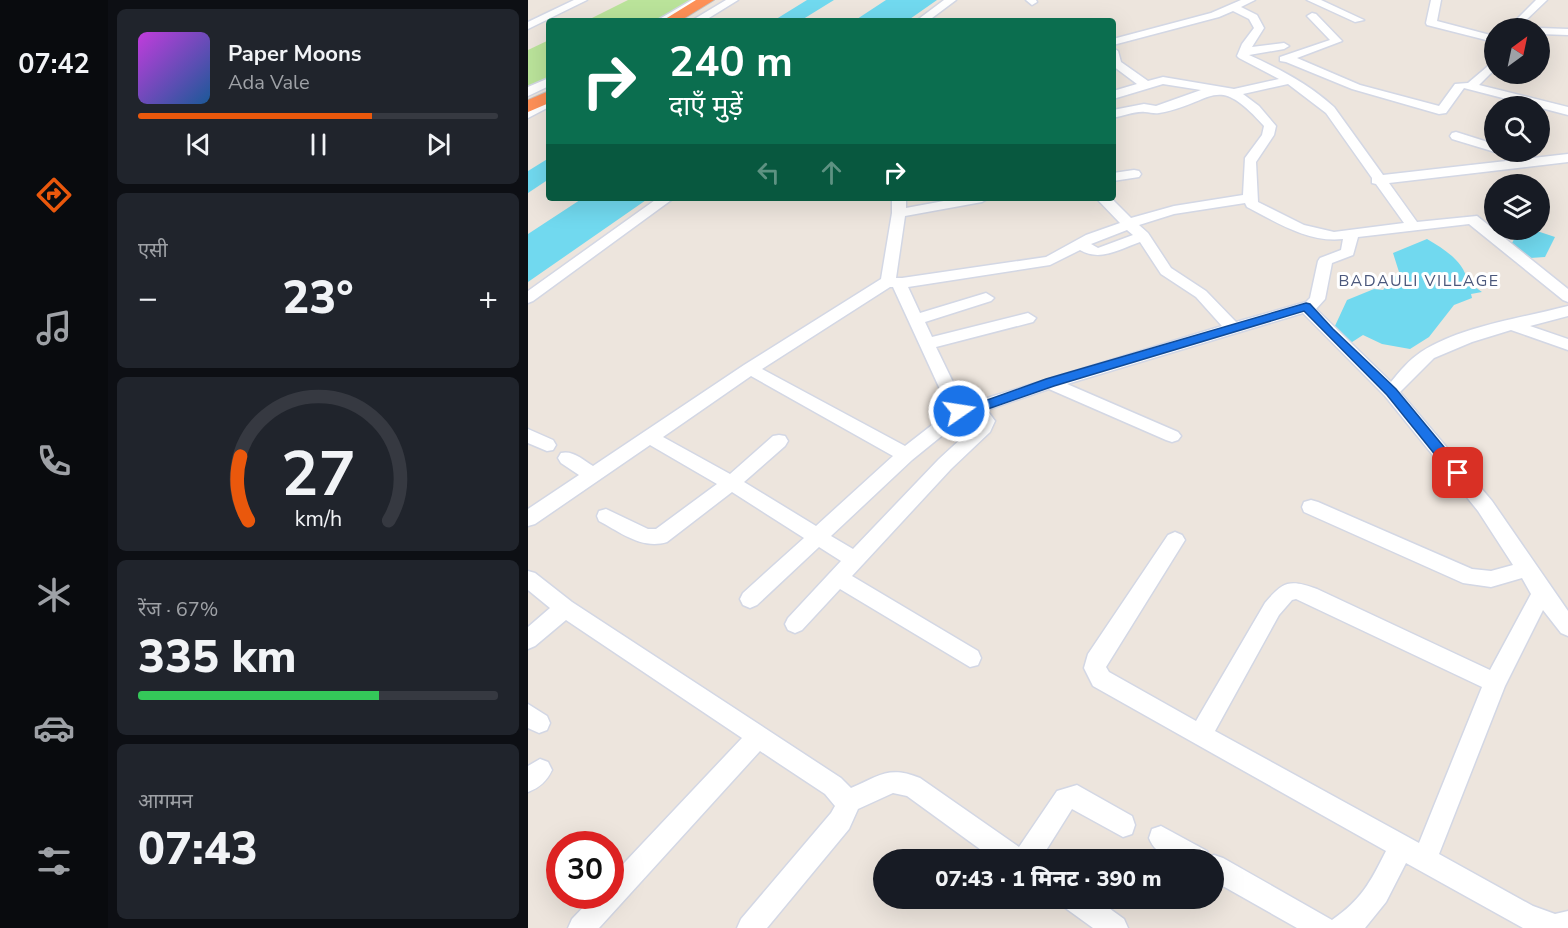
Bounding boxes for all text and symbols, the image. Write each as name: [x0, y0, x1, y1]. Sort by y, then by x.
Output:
north arrow: [1484, 18, 1550, 84]
map controls: [1484, 18, 1550, 240]
text: 240 m: [669, 34, 793, 91]
text: Paper Moons: [228, 39, 362, 69]
icon: right: [570, 42, 648, 120]
text: 07:42: [18, 46, 90, 83]
text: Ada Vale: [228, 69, 310, 96]
text: दाएँ मुड़ें: [669, 88, 743, 125]
button: search: [1484, 96, 1550, 162]
icon: previous: [182, 128, 215, 161]
icon: pause: [302, 128, 335, 161]
icon: next: [422, 128, 455, 161]
icon: left: [752, 156, 785, 189]
icon: ahead: [815, 156, 848, 189]
icon: right: [878, 156, 911, 189]
icon: directions: [33, 174, 75, 216]
button: layers: [1484, 174, 1550, 240]
text: एसी: [138, 237, 168, 264]
text: 23°: [282, 268, 354, 329]
district label: BADAULI VILLAGE: [1338, 270, 1500, 292]
text: −: [138, 276, 158, 321]
text: +: [478, 276, 498, 321]
icon: music: [33, 307, 75, 349]
position arrow: [927, 379, 991, 443]
text: 27: [281, 432, 355, 517]
icon: phone: [33, 440, 75, 482]
pin: [1432, 447, 1483, 498]
icon: arrive: [1441, 456, 1474, 489]
text: km/h: [294, 504, 342, 534]
icon: climate: [33, 574, 75, 616]
text: रेंज · 67%: [138, 596, 218, 623]
text: 335 km: [138, 627, 297, 688]
icon: car: [33, 707, 75, 749]
text: आगमन: [138, 788, 193, 815]
text: 07:43: [138, 819, 258, 880]
speed limit sign: 30: [546, 831, 624, 909]
icon: filters: [33, 840, 75, 882]
text: 07:43 · 1 मिनट · 390 m: [935, 864, 1162, 894]

